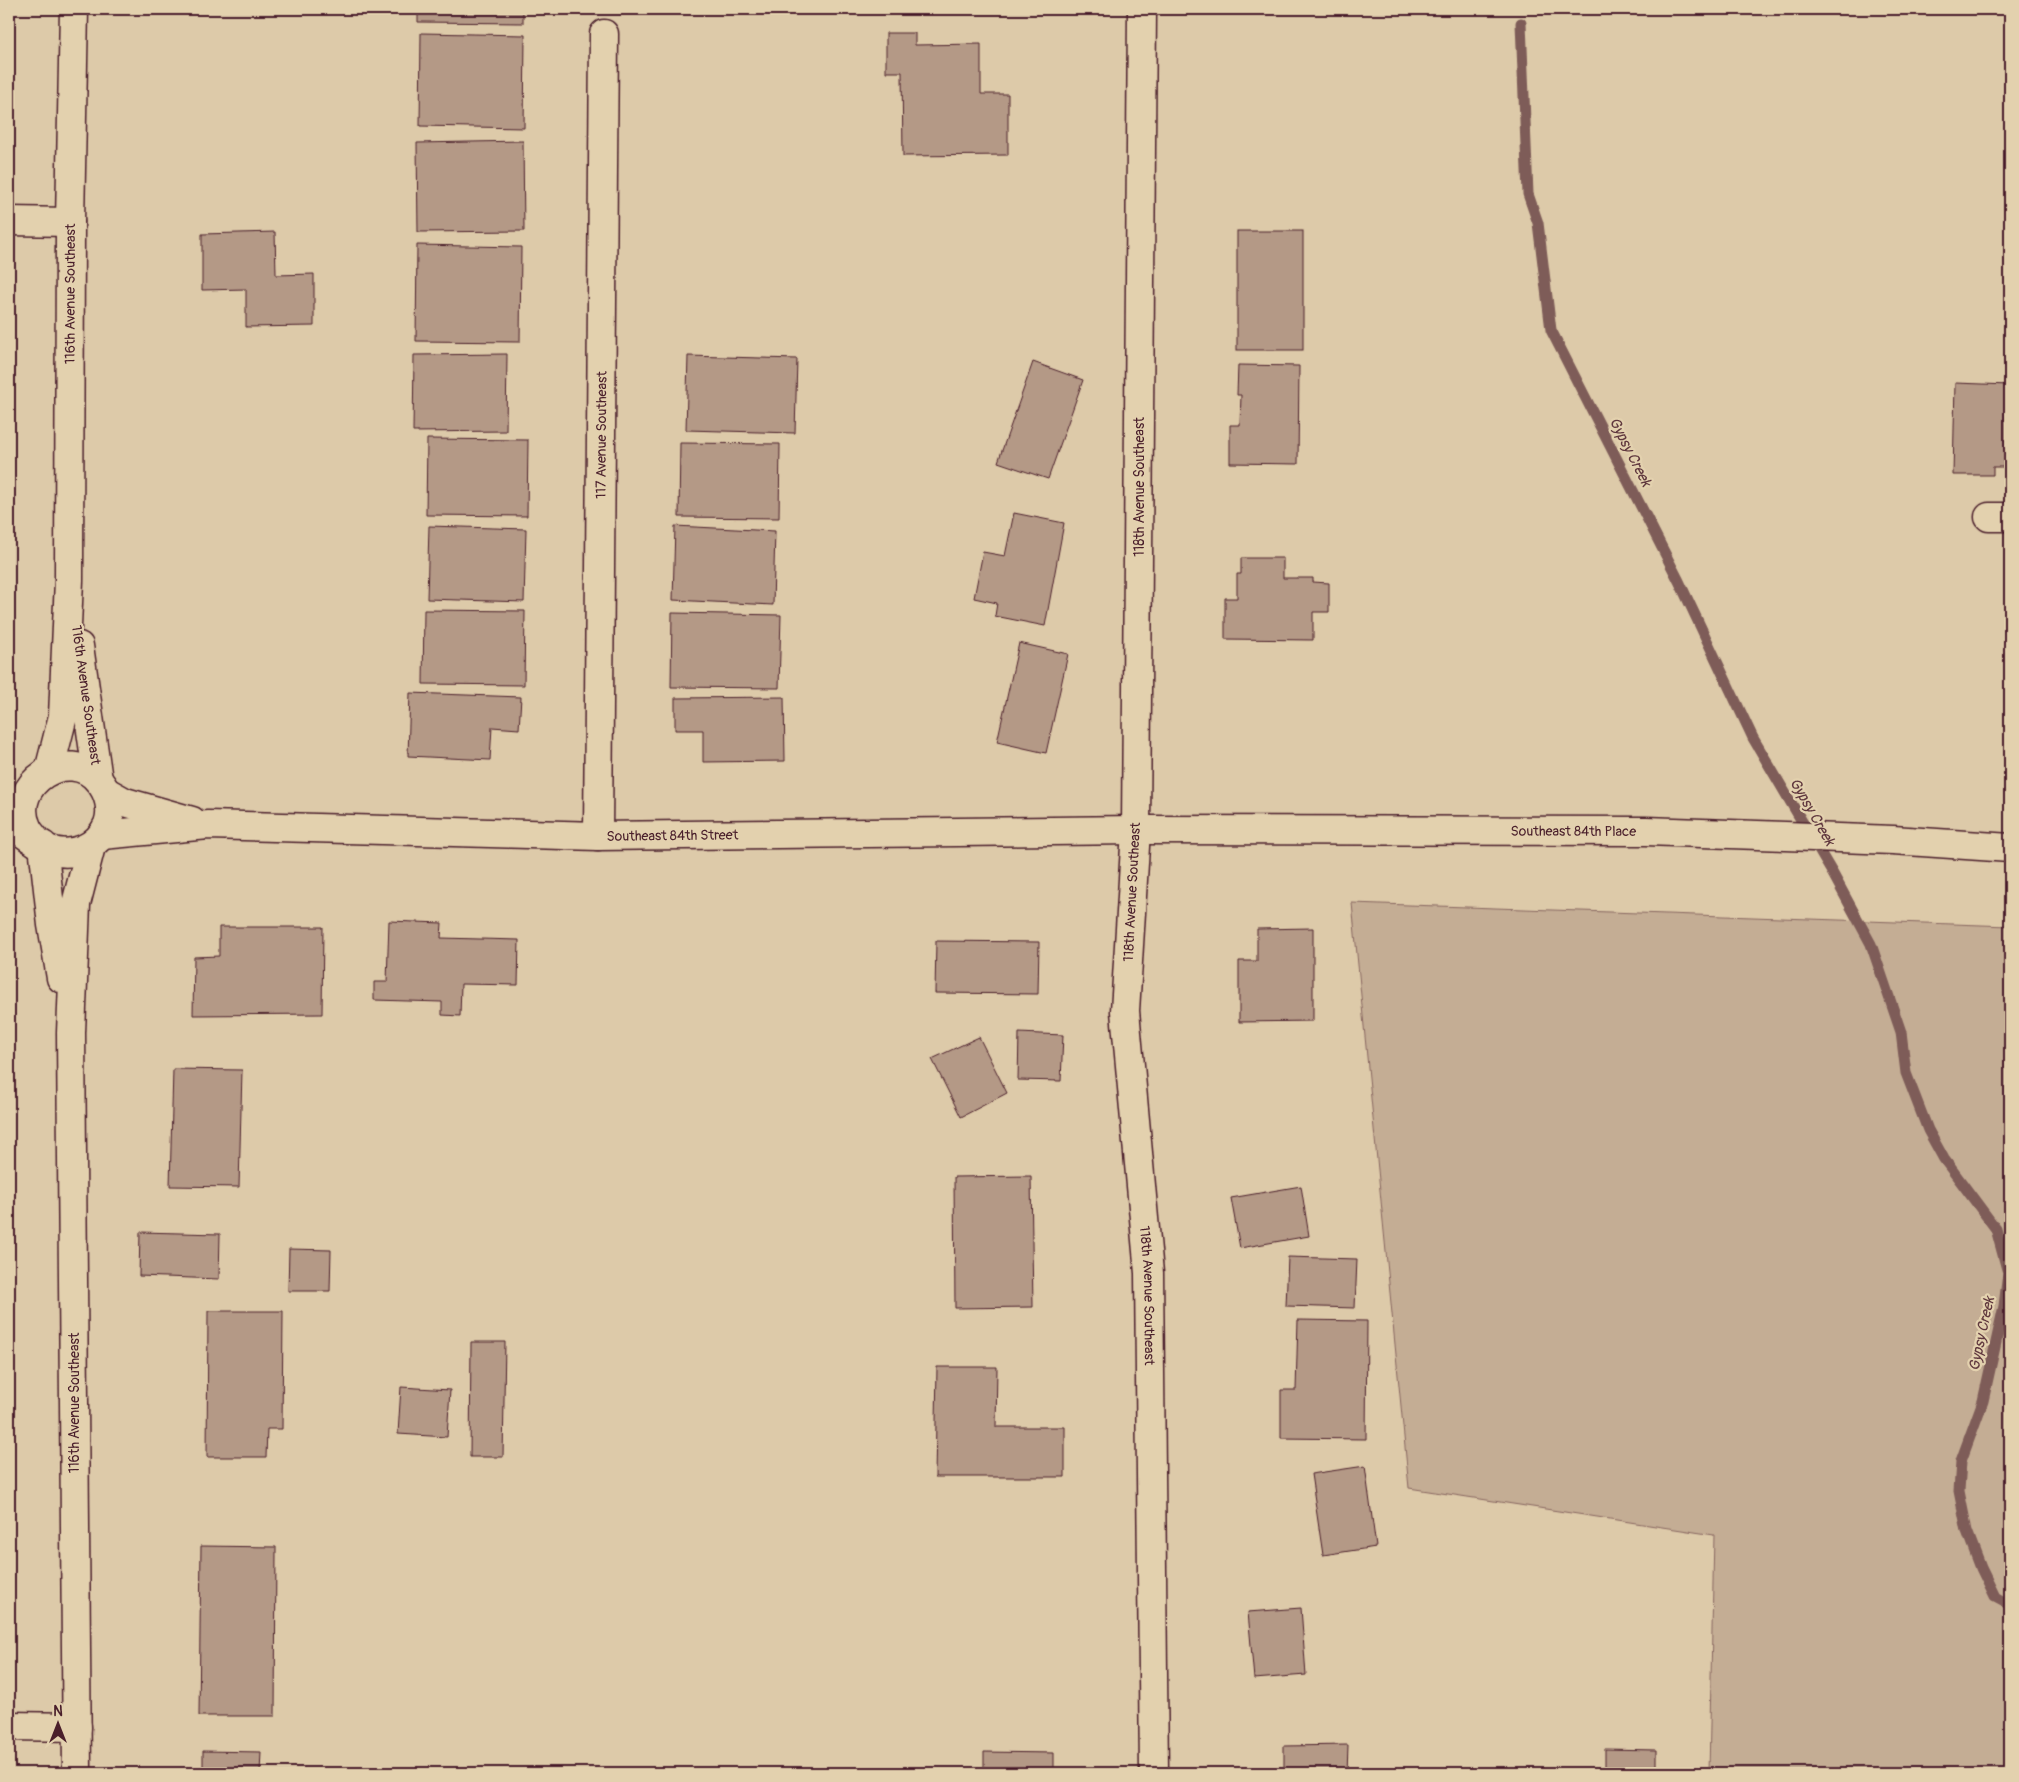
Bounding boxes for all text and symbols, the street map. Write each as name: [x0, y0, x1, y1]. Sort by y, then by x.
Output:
street label: 116th Avenue Southeast: [61, 223, 78, 364]
street label: 117 Avenue Southeast: [592, 371, 610, 499]
water label: Gypsy Creek: [1604, 414, 1656, 491]
street label: 118th Avenue Southeast: [1131, 417, 1148, 557]
street label: 116th Avenue Southeast: [68, 624, 104, 766]
water label: Gypsy Creek: [1785, 775, 1840, 851]
street label: 118th Avenue Southeast: [1120, 822, 1144, 962]
street label: Southeast 84th Place: [1511, 822, 1636, 839]
street label: Southeast 84th Street: [606, 826, 739, 844]
street label: 118th Avenue Southeast: [1136, 1225, 1158, 1366]
water label: Gypsy Creek: [1965, 1294, 1999, 1373]
street label: 116th Avenue Southeast: [66, 1332, 83, 1473]
north arrow: [32, 1700, 82, 1750]
text: N: [53, 1703, 63, 1720]

